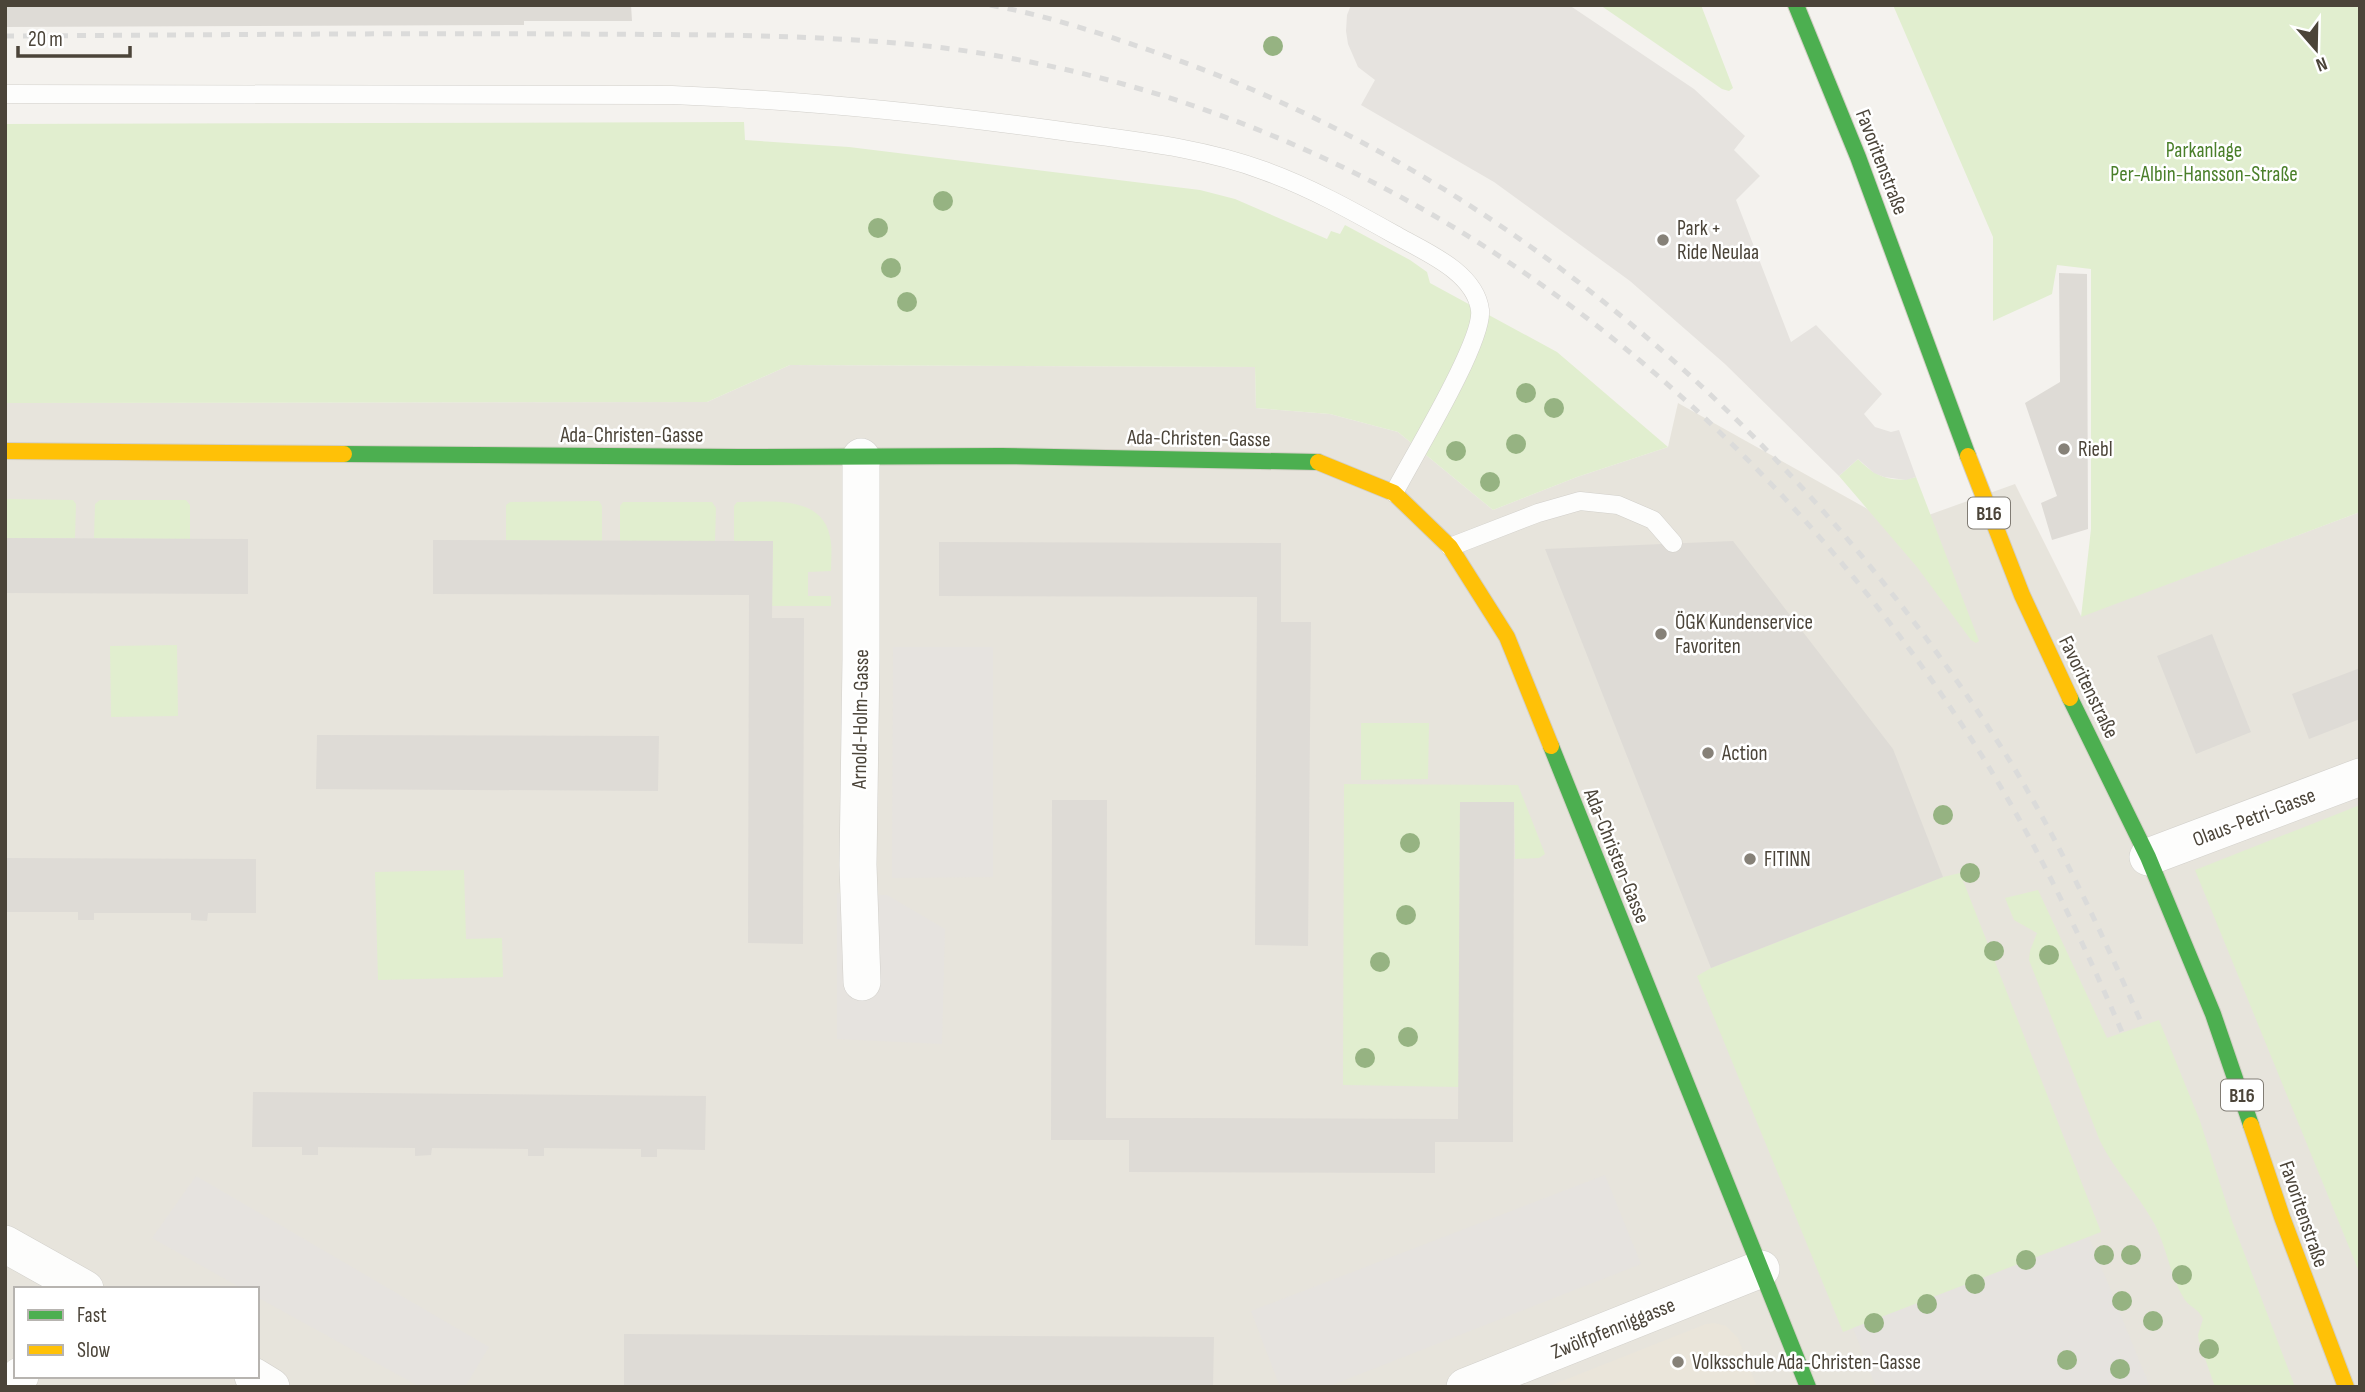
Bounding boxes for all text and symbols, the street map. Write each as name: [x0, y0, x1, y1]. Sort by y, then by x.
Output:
scale bar: [18, 14, 130, 58]
north arrow: [2281, 14, 2351, 84]
text: 20 m: [28, 27, 63, 52]
text: N: [2313, 51, 2330, 76]
street label: Favoritenstraße: [1850, 106, 1913, 218]
park label: Parkanlage Per-Albin-Hansson-Straße: [2110, 138, 2298, 187]
place label: Park + Ride Neulaa: [1677, 216, 1759, 265]
marker: Park + Ride Neulaa: [1655, 232, 1671, 248]
street label: Ada-Christen-Gasse: [559, 423, 704, 448]
street label: Ada-Christen-Gasse: [1126, 425, 1271, 452]
place label: Riebl: [2078, 437, 2113, 462]
marker: Riebl: [2056, 441, 2072, 457]
road number: B16: [1968, 498, 2010, 528]
place label: ÖGK Kundenservice Favoriten: [1675, 610, 1813, 659]
marker: ÖGK Kundenservice Favoriten: [1653, 626, 1669, 642]
street label: Favoritenstraße: [2053, 632, 2124, 742]
street label: Arnold-Holm-Gasse: [847, 649, 874, 790]
place label: Action: [1721, 741, 1768, 766]
marker: Action: [1700, 745, 1716, 761]
street label: Olaus-Petri-Gasse: [2189, 783, 2319, 852]
street label: Ada-Christen-Gasse: [1578, 784, 1655, 927]
place label: FITINN: [1764, 847, 1811, 872]
marker: FITINN: [1742, 851, 1758, 867]
road number: B16: [2221, 1079, 2263, 1110]
street label: Favoritenstraße: [2274, 1158, 2333, 1271]
legend: [14, 1287, 259, 1378]
street label: Zwölfpfenniggasse: [1548, 1292, 1679, 1365]
text: Fast: [77, 1303, 107, 1328]
text: Slow: [77, 1338, 111, 1363]
place label: Volksschule Ada-Christen-Gasse: [1692, 1350, 1921, 1375]
marker: Volksschule Ada-Christen-Gasse: [1670, 1354, 1686, 1370]

